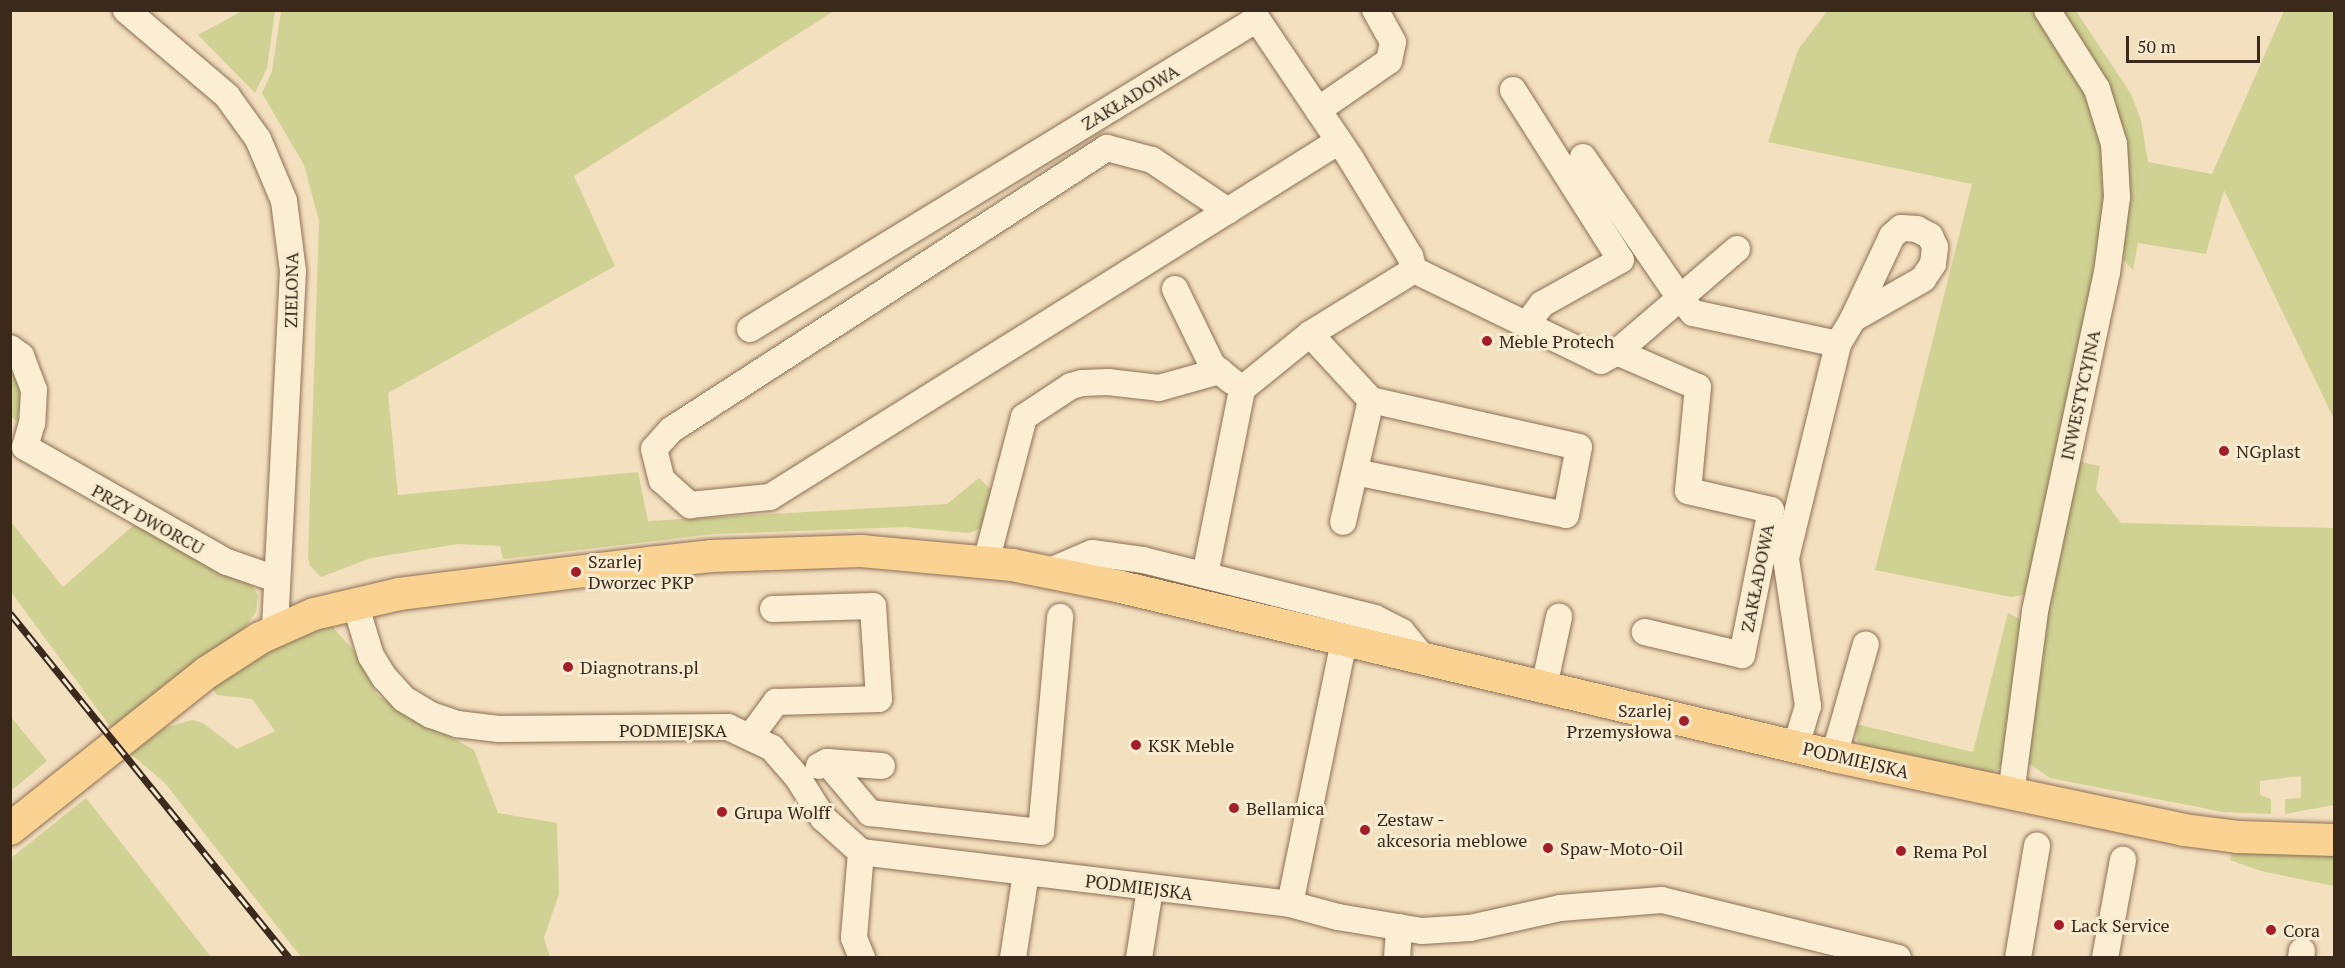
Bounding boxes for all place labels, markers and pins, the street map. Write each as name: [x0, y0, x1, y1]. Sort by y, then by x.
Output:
place label: Meble Protech: [1499, 330, 1614, 352]
marker: Meble Protech: [1480, 334, 1494, 348]
place label: NGplast: [2236, 440, 2301, 462]
marker: NGplast: [2217, 444, 2231, 458]
place label: Szarlej Dworzec PKP: [588, 551, 694, 594]
marker: Szarlej Dworzec PKP: [569, 565, 583, 579]
place label: Diagnotrans.pl: [580, 656, 699, 678]
marker: Diagnotrans.pl: [561, 660, 575, 674]
place label: Szarlej Przemysłowa: [1567, 700, 1672, 742]
marker: Szarlej Przemysłowa: [1677, 714, 1691, 728]
place label: KSK Meble: [1148, 734, 1234, 756]
marker: KSK Meble: [1129, 738, 1143, 752]
place label: Bellamica: [1246, 797, 1324, 819]
place label: Grupa Wolff: [734, 801, 831, 823]
marker: Bellamica: [1227, 801, 1241, 815]
marker: Grupa Wolff: [715, 805, 729, 819]
place label: Zestaw - akcesoria meblowe: [1377, 809, 1527, 852]
marker: Zestaw - akcesoria meblowe: [1358, 823, 1372, 837]
place label: Spaw-Moto-Oil: [1560, 837, 1683, 859]
place label: Rema Pol: [1913, 840, 1988, 862]
marker: Spaw-Moto-Oil: [1541, 841, 1555, 855]
marker: Rema Pol: [1894, 844, 1908, 858]
place label: Lack Service: [2071, 914, 2170, 936]
marker: Lack Service: [2052, 918, 2066, 932]
place label: Cora: [2283, 919, 2320, 941]
marker: Cora: [2264, 923, 2278, 937]

